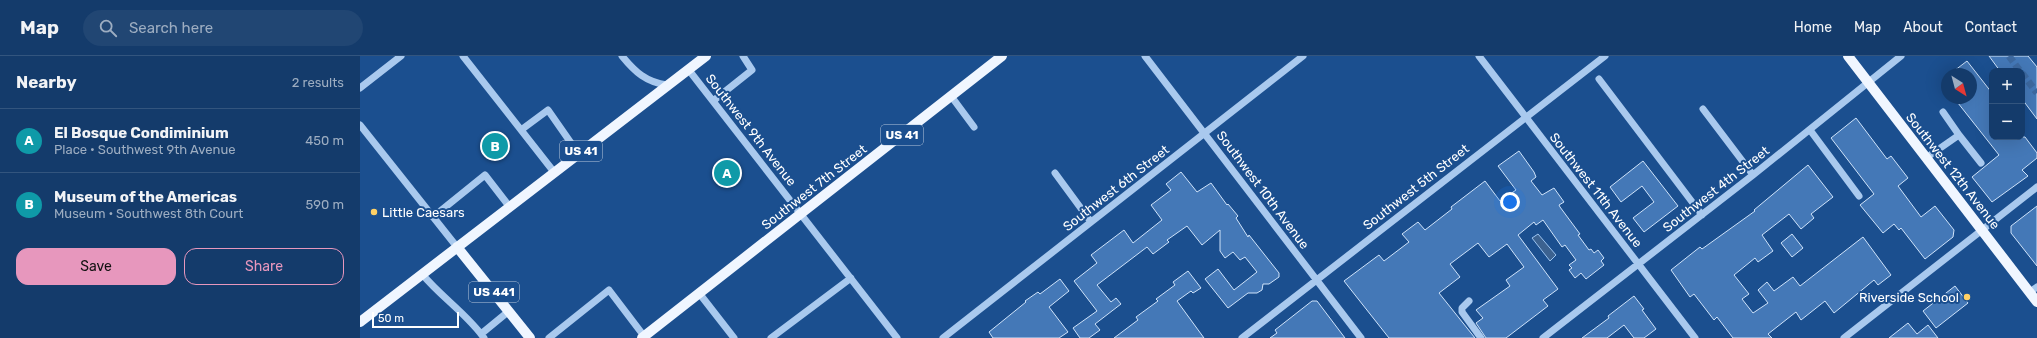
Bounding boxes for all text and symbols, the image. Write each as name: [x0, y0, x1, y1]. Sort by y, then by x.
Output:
search box: [83, 10, 363, 46]
text: Map: [20, 16, 59, 39]
icon: search: [97, 17, 119, 39]
text: Search here: [129, 19, 213, 37]
text: Home: [1794, 19, 1832, 36]
text: Map: [1854, 19, 1881, 36]
text: About: [1903, 19, 1943, 36]
text: Contact: [1965, 19, 2017, 36]
north arrow: [1941, 68, 1977, 104]
map controls: [1989, 68, 2025, 140]
button: +: [1989, 68, 2025, 104]
street label: Southwest 9th Avenue: [702, 71, 800, 189]
text: Nearby: [16, 72, 77, 92]
text: 2 results: [292, 75, 344, 90]
button: −: [1989, 104, 2025, 140]
street label: Southwest 12th Avenue: [1903, 110, 2003, 232]
text: El Bosque Condiminium: [54, 124, 229, 142]
road number: US 41: [881, 125, 923, 145]
street label: Southwest 10th Avenue: [1214, 128, 1312, 252]
street label: Southwest 11th Avenue: [1547, 130, 1645, 250]
pin: B: [482, 131, 508, 161]
text: A: [24, 133, 34, 148]
text: 450 m: [305, 133, 344, 148]
road number: US 41: [560, 141, 602, 161]
street label: Southwest 7th Street: [759, 141, 869, 233]
street label: Southwest 5th Street: [1360, 141, 1472, 233]
text: Place · Southwest 9th Avenue: [54, 142, 236, 157]
street label: Southwest 6th Street: [1060, 142, 1172, 234]
street label: Southwest 4th Street: [1660, 143, 1772, 235]
pin: A: [714, 158, 740, 188]
text: Museum of the Americas: [54, 188, 237, 206]
your location: [1500, 192, 1520, 212]
text: B: [24, 197, 34, 212]
text: 590 m: [306, 197, 344, 212]
place label: Little Caesars: [382, 205, 465, 220]
text: Museum · Southwest 8th Court: [54, 206, 243, 221]
marker: Little Caesars: [369, 207, 379, 217]
button: Save: [16, 248, 176, 285]
button: Share: [184, 248, 344, 285]
road number: US 441: [469, 282, 519, 302]
place label: Riverside School: [1859, 290, 1959, 305]
marker: Riverside School: [1962, 292, 1972, 302]
scale bar: [372, 310, 459, 329]
text: 50 m: [378, 312, 404, 325]

